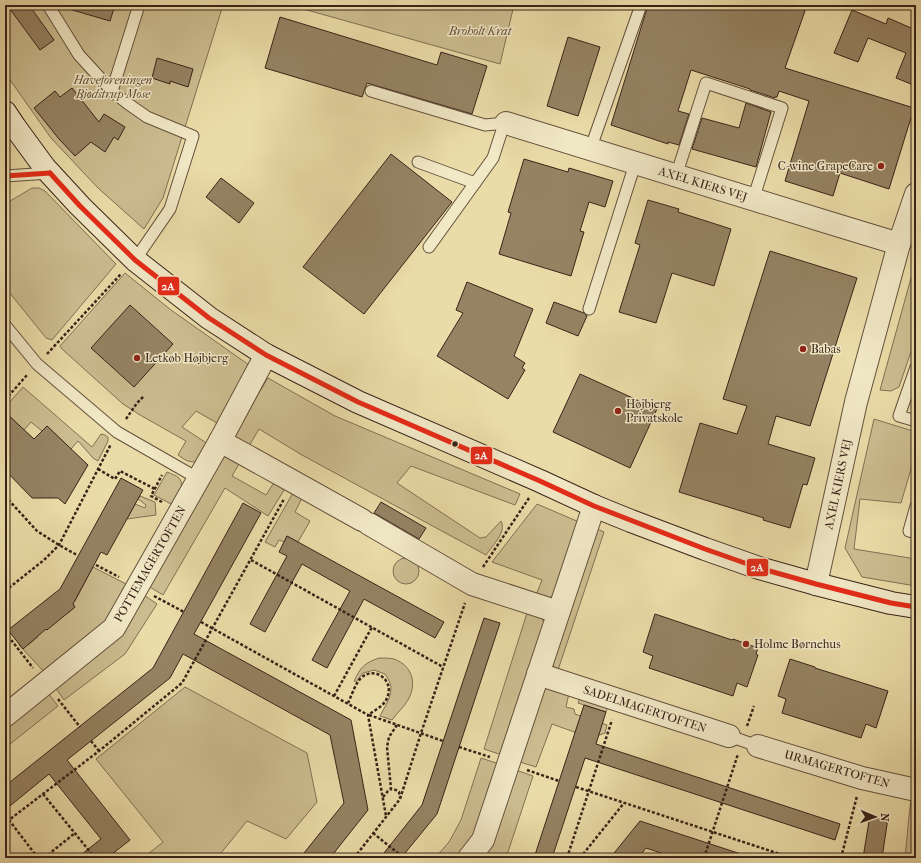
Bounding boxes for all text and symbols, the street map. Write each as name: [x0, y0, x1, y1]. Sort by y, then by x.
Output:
park label: Broholt Krat: [448, 24, 513, 38]
park label: Haveforeningen Bjødstrup Mose: [73, 73, 152, 101]
place label: C-wine GrapeCare: [778, 159, 873, 173]
marker: C-wine GrapeCare: [876, 161, 886, 171]
street label: AXEL KIERS VEJ: [656, 164, 750, 204]
line badge: 2A: [157, 276, 180, 296]
text: 2A: [162, 280, 175, 293]
place label: Babas: [811, 342, 841, 356]
marker: Babas: [798, 344, 808, 354]
place label: Letkøb Højbjerg: [145, 351, 229, 365]
marker: Letkøb Højbjerg: [132, 353, 142, 363]
place label: Højbjerg Privatskole: [626, 397, 683, 425]
marker: Højbjerg Privatskole: [613, 406, 623, 416]
street label: AXEL KIERS VEJ: [821, 437, 855, 531]
unlabelled marker: [450, 439, 460, 449]
line badge: 2A: [470, 446, 493, 465]
text: 2A: [475, 449, 488, 462]
street label: POTTEMAGERTOFTEN: [111, 503, 189, 625]
line badge: 2A: [746, 558, 769, 577]
text: 2A: [751, 561, 764, 574]
place label: Holme Børnehus: [754, 637, 841, 651]
marker: Holme Børnehus: [741, 639, 751, 649]
street label: SADELMAGERTOFTEN: [582, 682, 708, 736]
street label: URMAGERTOFTEN: [783, 747, 891, 791]
north arrow: [855, 797, 895, 837]
text: N: [878, 813, 891, 822]

